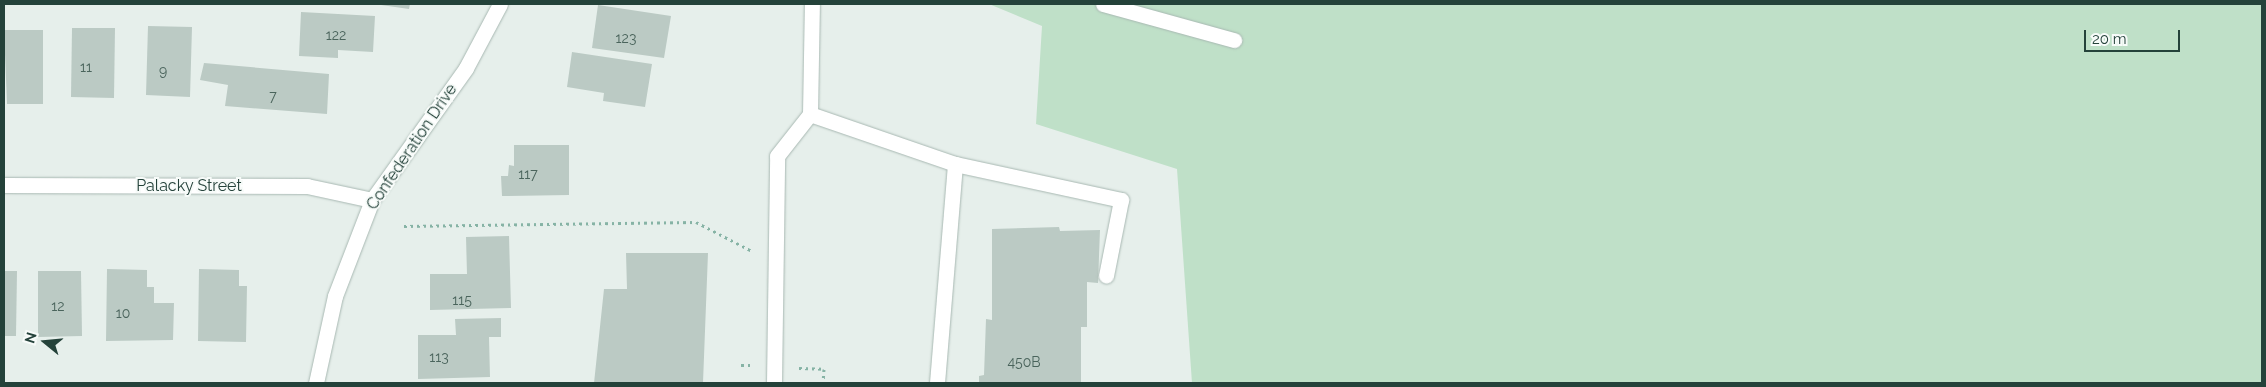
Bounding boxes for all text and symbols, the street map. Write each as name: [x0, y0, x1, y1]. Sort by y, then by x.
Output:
scale bar: [2086, 20, 2182, 52]
house number: 122: [326, 27, 346, 43]
house number: 123: [616, 30, 636, 46]
text: 20 m: [2092, 30, 2127, 48]
house number: 11: [80, 59, 92, 75]
house number: 9: [159, 63, 167, 79]
street label: Confederation Drive: [363, 80, 461, 214]
house number: 7: [269, 88, 277, 104]
house number: 117: [518, 166, 538, 182]
street label: Palacky Street: [136, 176, 242, 196]
house number: 115: [452, 292, 472, 308]
house number: 12: [51, 298, 65, 314]
house number: 10: [116, 305, 130, 321]
north arrow: [20, 317, 70, 367]
text: N: [21, 330, 40, 345]
house number: 113: [429, 349, 449, 365]
house number: 450B: [1007, 354, 1041, 370]

